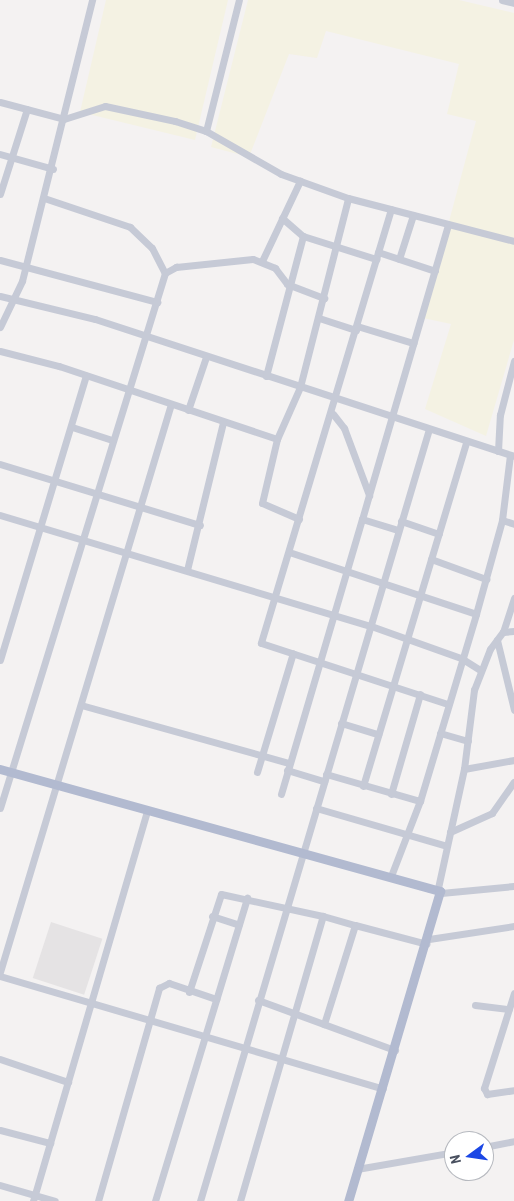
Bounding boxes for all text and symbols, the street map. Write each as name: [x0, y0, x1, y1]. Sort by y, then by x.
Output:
north arrow: [444, 1131, 494, 1181]
text: N: [447, 1153, 464, 1165]

